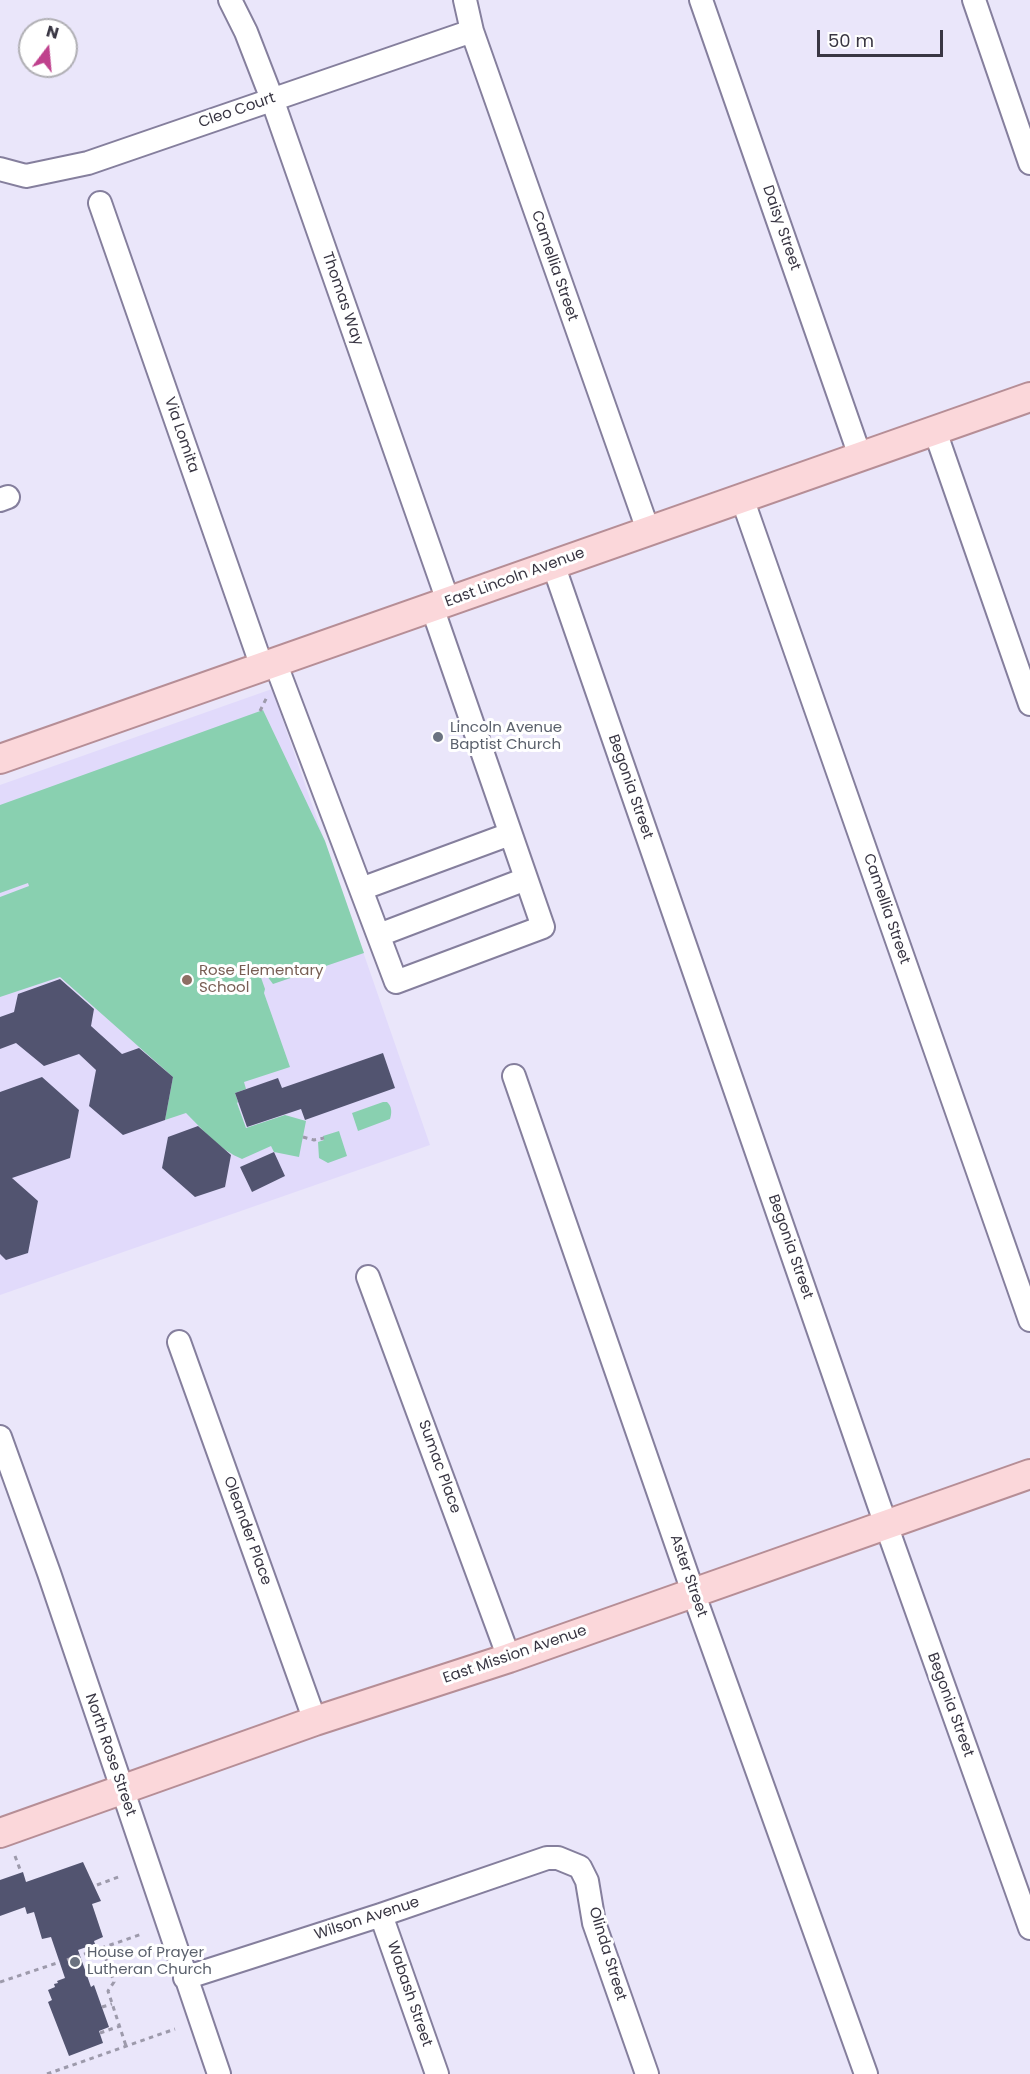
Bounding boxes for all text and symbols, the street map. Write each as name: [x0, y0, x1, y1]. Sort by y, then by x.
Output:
north arrow: [18, 18, 78, 78]
scale bar: [820, 18, 946, 56]
text: N: [44, 19, 62, 45]
text: 50 m: [828, 28, 874, 53]
street label: Cleo Court: [196, 89, 278, 133]
street label: Daisy Street: [758, 183, 804, 273]
street label: Camellia Street: [527, 208, 581, 324]
street label: Thomas Way: [318, 250, 366, 348]
street label: Via Lomita: [160, 395, 202, 475]
street label: East Lincoln Avenue: [443, 544, 587, 612]
place label: Lincoln Avenue Baptist Church: [450, 719, 562, 754]
marker: Lincoln Avenue Baptist Church: [431, 730, 445, 744]
street label: Begonia Street: [604, 732, 656, 842]
street label: Camellia Street: [859, 851, 913, 967]
place label: Rose Elementary School: [199, 962, 324, 997]
marker: Rose Elementary School: [180, 973, 194, 987]
street label: Begonia Street: [764, 1192, 816, 1302]
street label: Sumac Place: [414, 1418, 464, 1516]
street label: Oleander Place: [219, 1474, 275, 1588]
street label: Aster Street: [665, 1532, 711, 1620]
street label: East Mission Avenue: [441, 1622, 589, 1688]
street label: Begonia Street: [923, 1650, 977, 1760]
street label: North Rose Street: [81, 1691, 139, 1819]
street label: Wilson Avenue: [312, 1894, 422, 1944]
street label: Olinda Street: [584, 1905, 630, 2003]
street label: Wabash Street: [383, 1939, 435, 2049]
place label: House of Prayer Lutheran Church: [87, 1944, 212, 1979]
marker: House of Prayer Lutheran Church: [68, 1955, 82, 1969]

